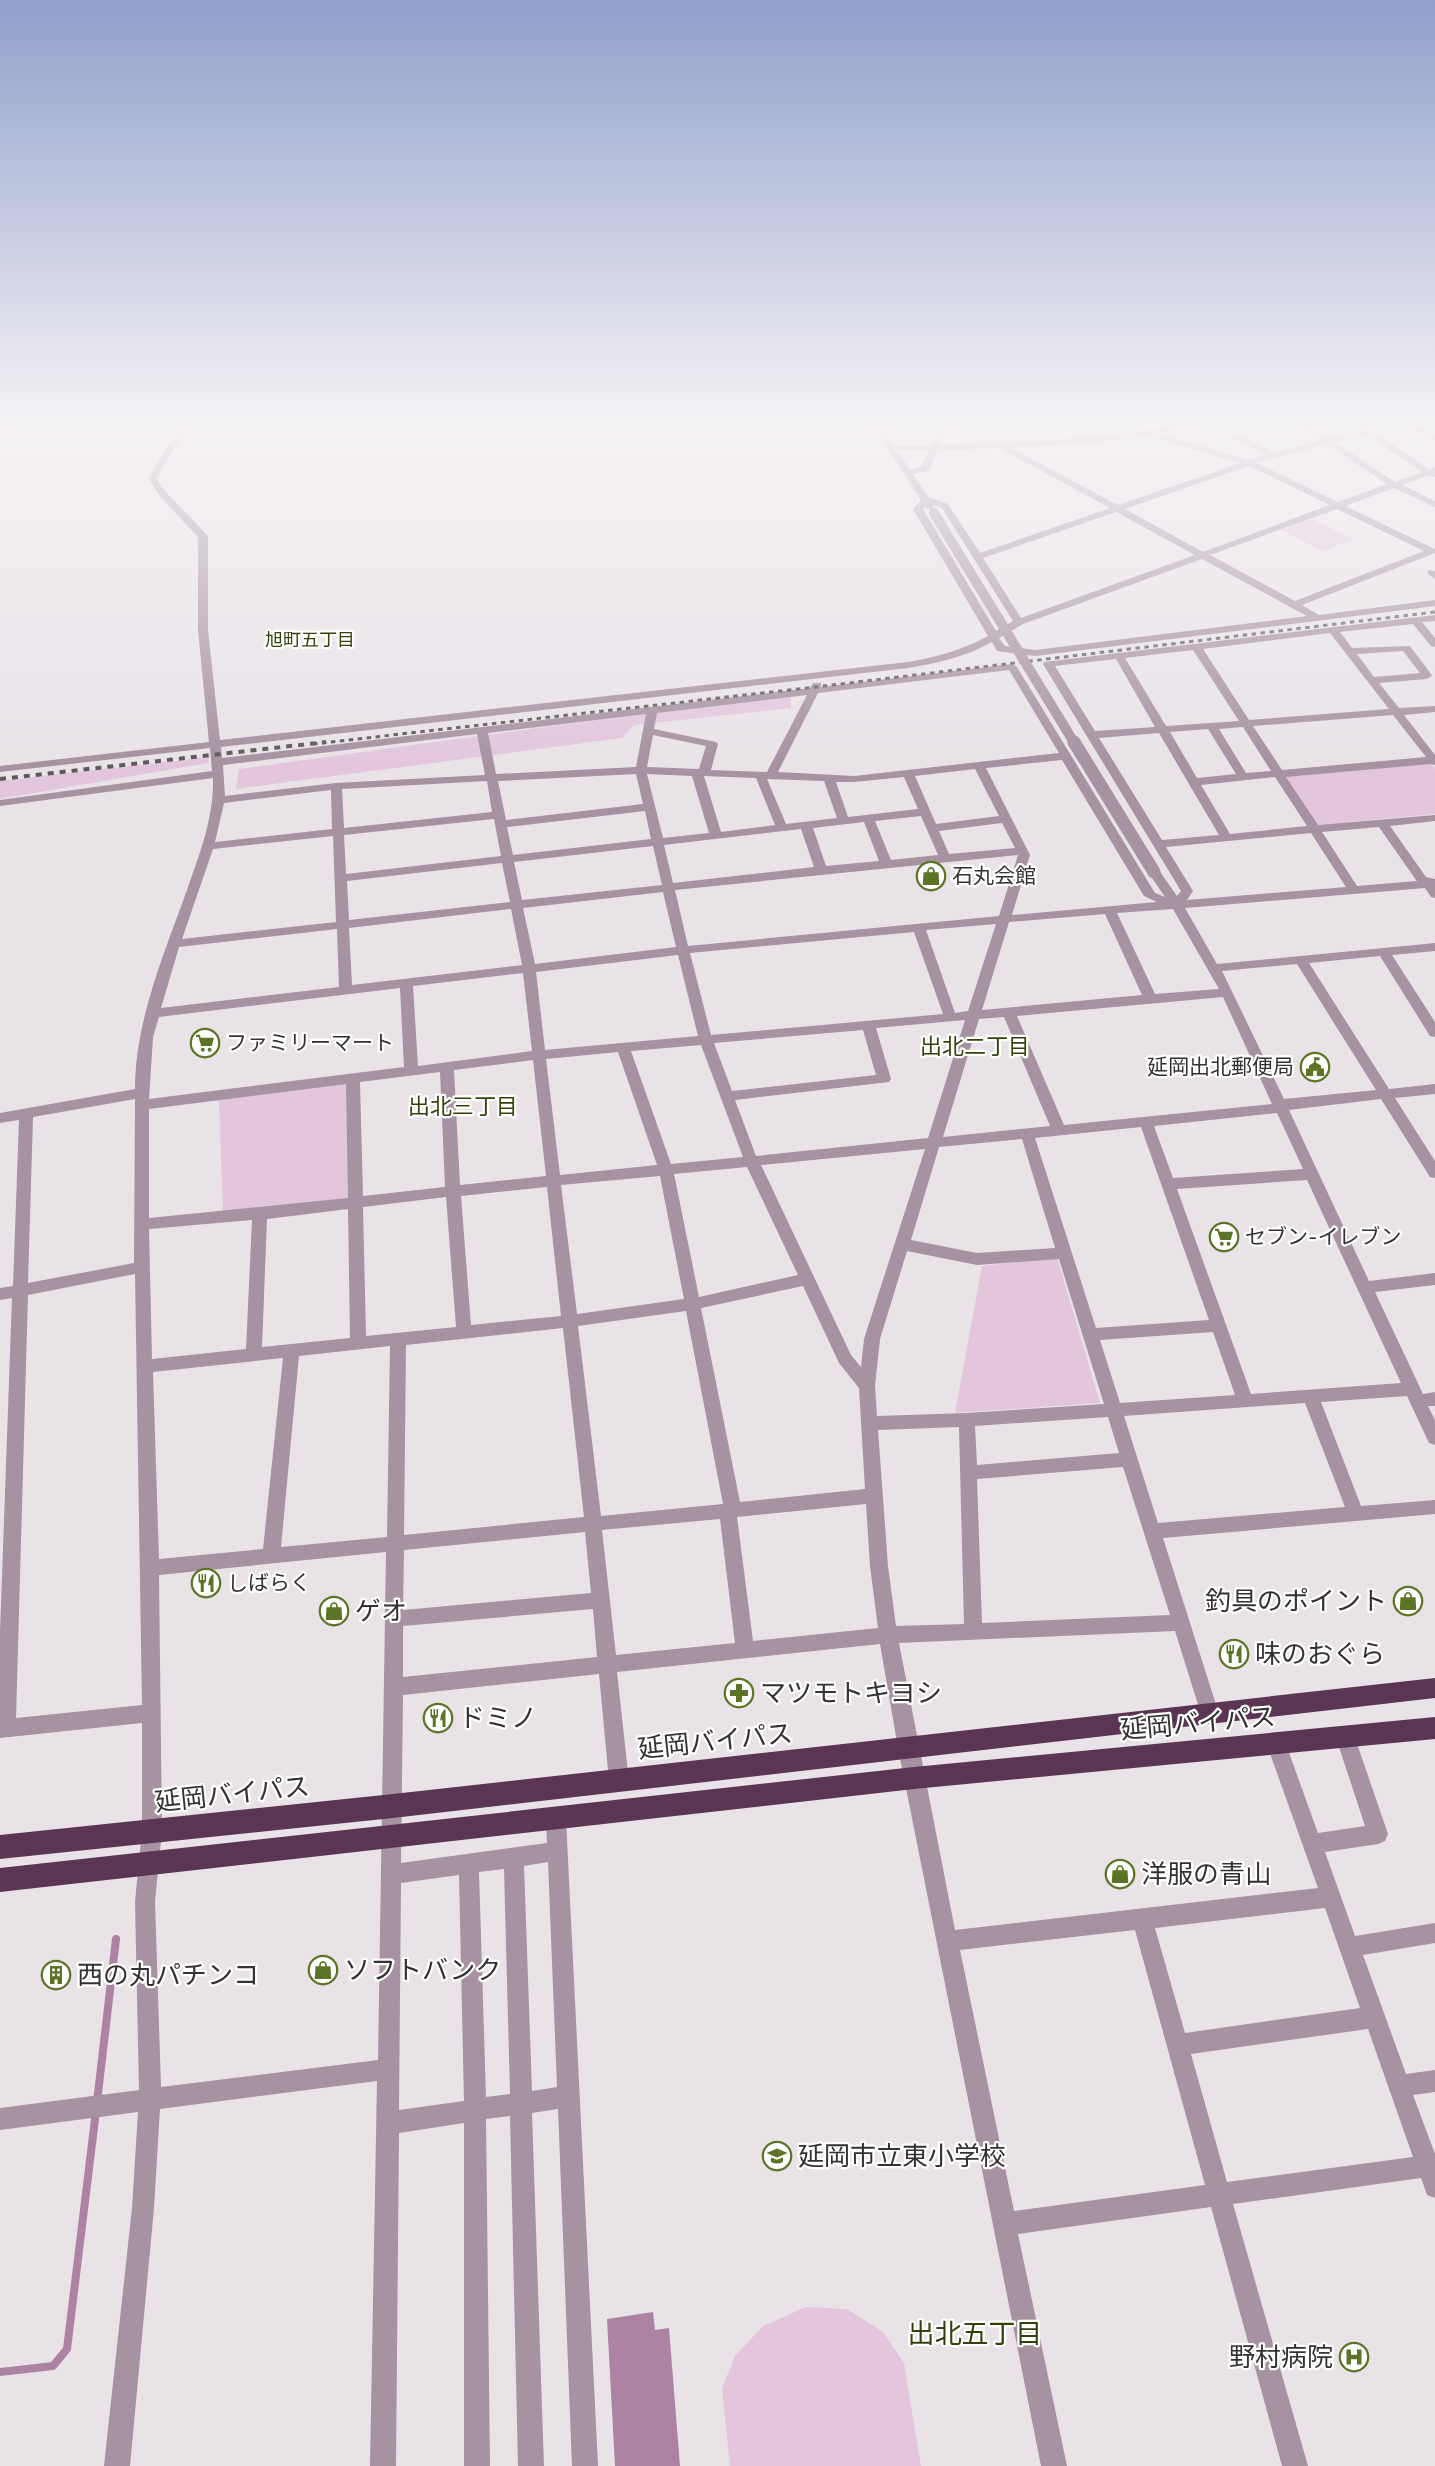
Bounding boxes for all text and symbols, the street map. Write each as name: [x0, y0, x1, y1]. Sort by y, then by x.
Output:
district label: 旭町五丁目: [265, 628, 355, 651]
shop icon: 石丸会館: [915, 860, 947, 892]
place label: 石丸会館: [952, 862, 1036, 889]
supermarket icon: ファミリーマート: [189, 1027, 221, 1059]
place label: ファミリーマート: [226, 1029, 394, 1056]
district label: 出北二丁目: [920, 1032, 1030, 1060]
public building icon: 延岡出北郵便局: [1299, 1051, 1331, 1083]
place label: 延岡出北郵便局: [1147, 1053, 1294, 1080]
district label: 出北三丁目: [408, 1092, 518, 1120]
supermarket icon: セブン-イレブン: [1208, 1221, 1240, 1253]
place label: セブン-イレブン: [1245, 1223, 1402, 1250]
restaurant icon: しばらく: [190, 1567, 222, 1599]
place label: しばらく: [227, 1569, 311, 1596]
place label: 釣具のポイント: [1205, 1584, 1387, 1618]
shop icon: 釣具のポイント: [1392, 1585, 1424, 1617]
place label: ゲオ: [355, 1594, 407, 1628]
shop icon: ゲオ: [318, 1595, 350, 1627]
place label: 味のおぐら: [1255, 1637, 1385, 1671]
restaurant icon: 味のおぐら: [1218, 1638, 1250, 1670]
place label: マツモトキヨシ: [760, 1676, 942, 1710]
pharmacy icon: マツモトキヨシ: [723, 1677, 755, 1709]
street label: 延岡バイパス: [1119, 1699, 1277, 1747]
place label: ドミノ: [459, 1701, 537, 1735]
restaurant icon: ドミノ: [422, 1702, 454, 1734]
street label: 延岡バイパス: [636, 1716, 794, 1766]
street label: 延岡バイパス: [153, 1769, 311, 1819]
place label: 洋服の青山: [1141, 1857, 1271, 1891]
shop icon: 洋服の青山: [1104, 1858, 1136, 1890]
place label: ソフトバンク: [344, 1953, 501, 1987]
shop icon: ソフトバンク: [307, 1954, 339, 1986]
place label: 西の丸パチンコ: [77, 1958, 259, 1992]
building icon: 西の丸パチンコ: [40, 1959, 72, 1991]
place label: 延岡市立東小学校: [798, 2139, 1006, 2173]
school or university icon: 延岡市立東小学校: [761, 2140, 793, 2172]
district label: 出北五丁目: [908, 2316, 1043, 2351]
place label: 野村病院: [1229, 2340, 1333, 2374]
hospital icon: 野村病院: [1338, 2341, 1370, 2373]

